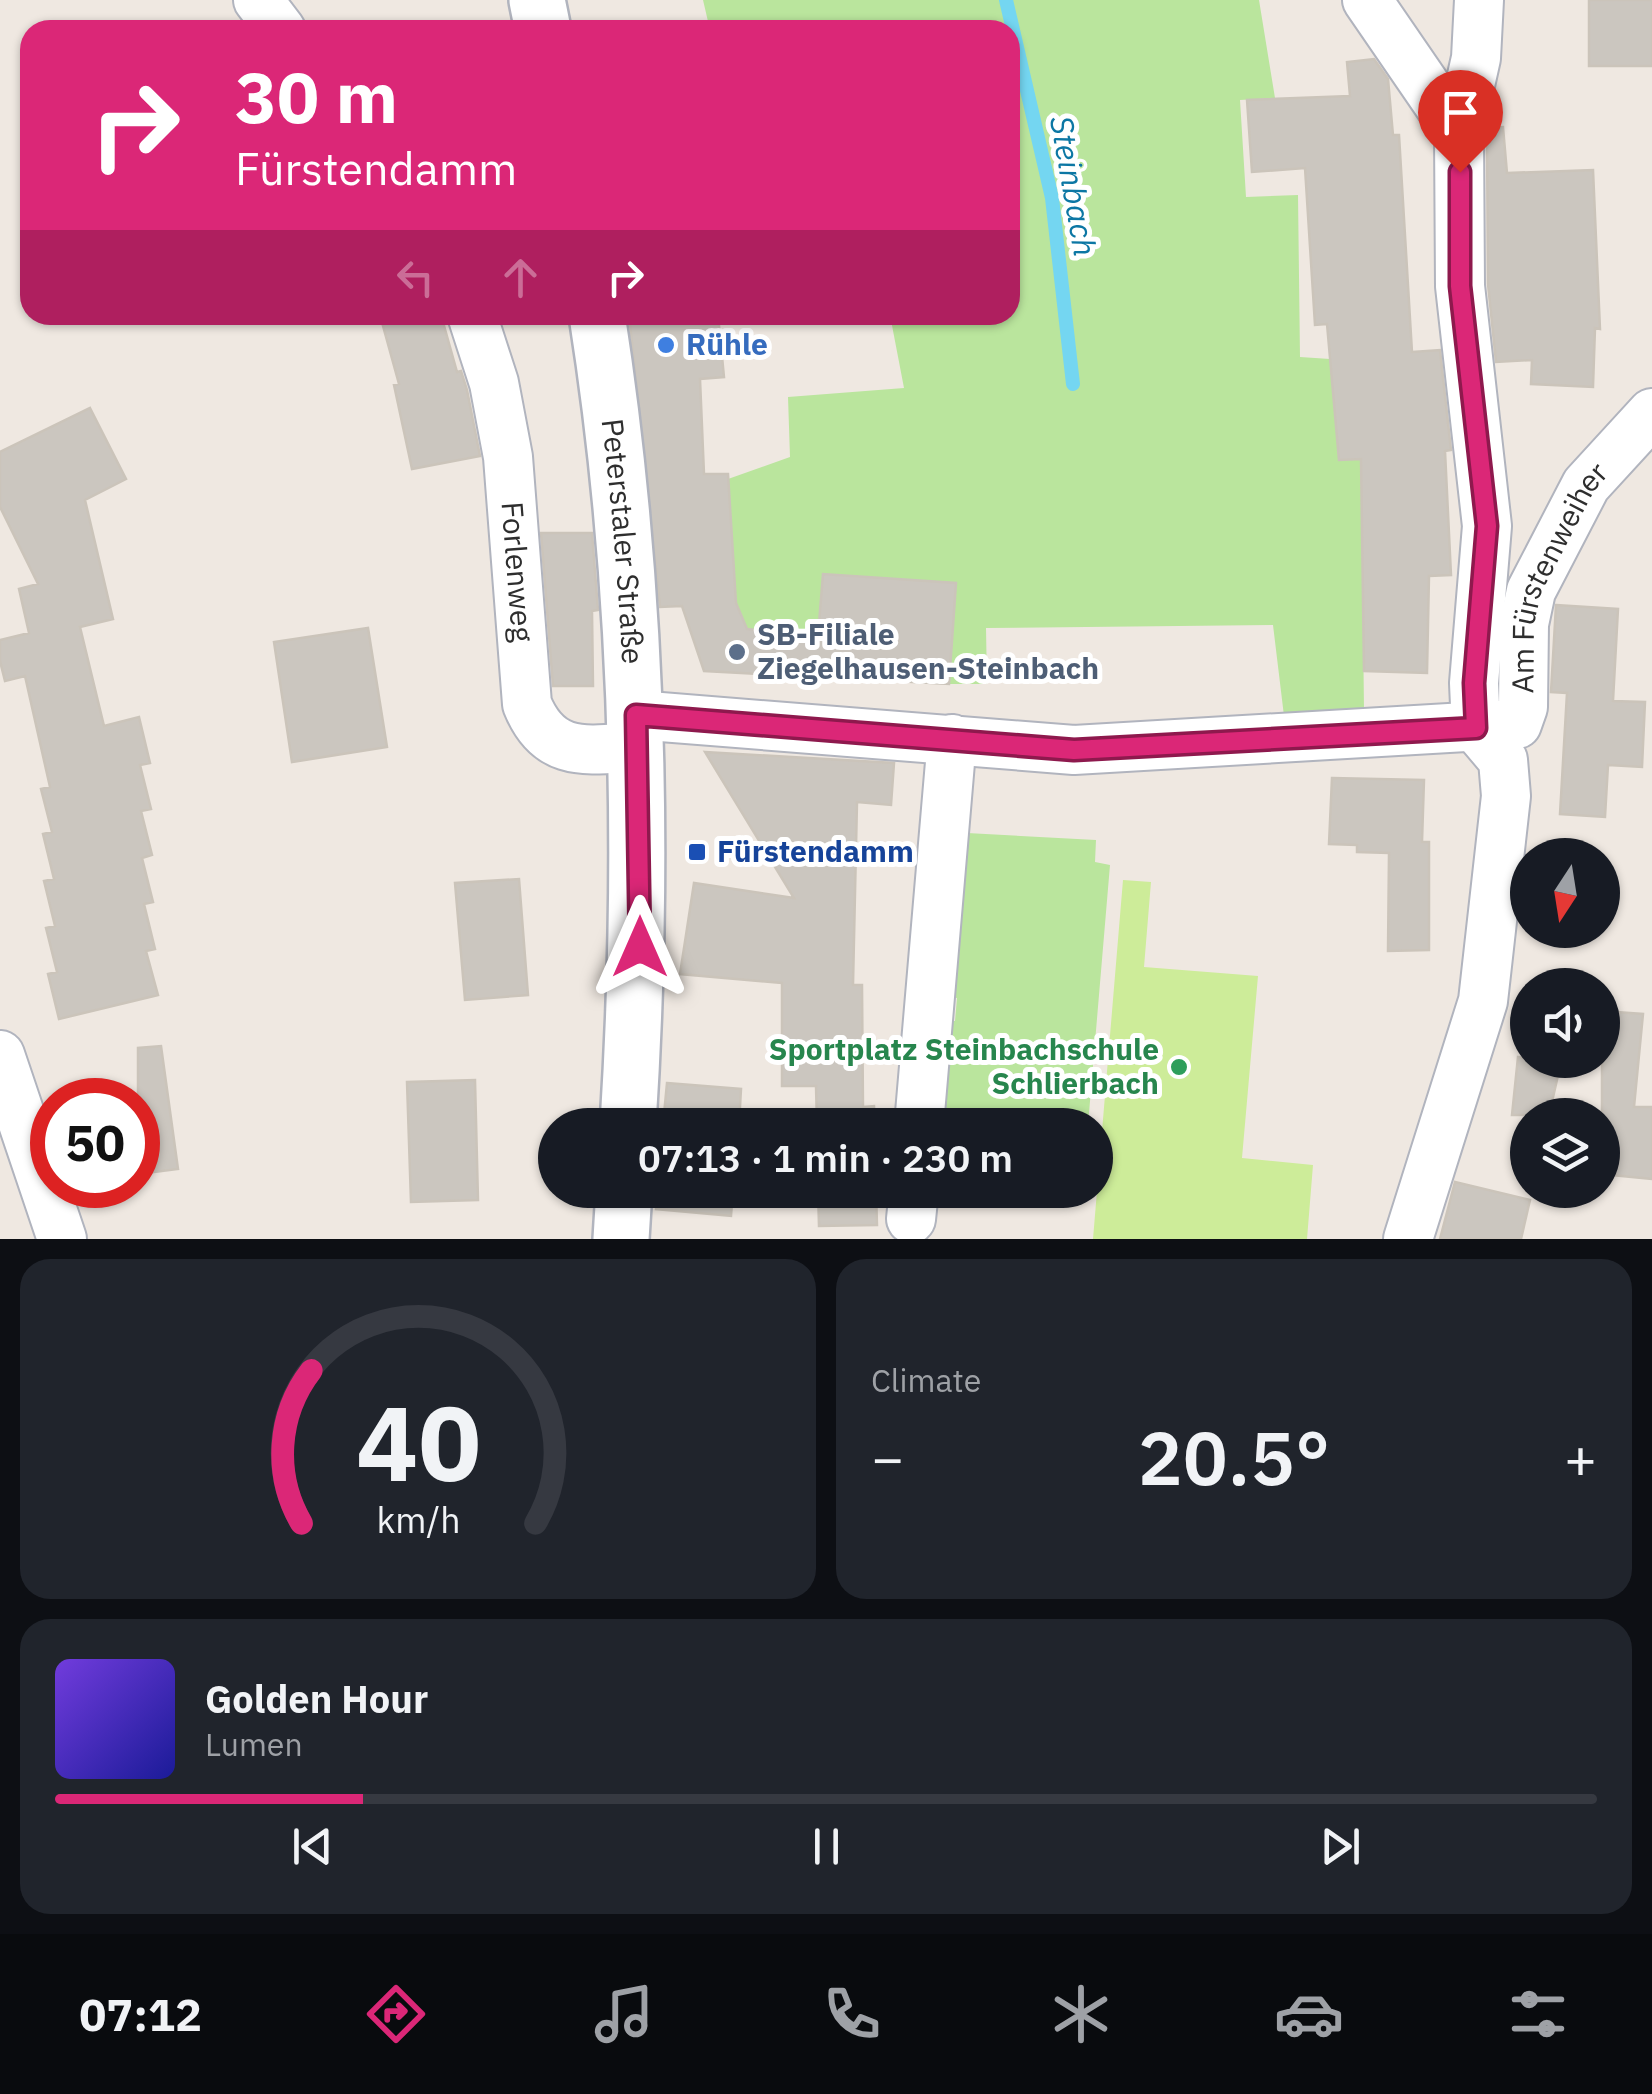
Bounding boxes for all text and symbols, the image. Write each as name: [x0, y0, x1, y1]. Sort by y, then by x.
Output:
text: 30 m: [235, 51, 398, 142]
icon: right: [70, 60, 200, 190]
pin: [1418, 70, 1503, 173]
icon: arrive: [1433, 85, 1488, 140]
water label: Steinbach: [1041, 112, 1107, 259]
text: Fürstendamm: [235, 139, 517, 197]
icon: left: [388, 250, 443, 305]
icon: ahead: [493, 250, 548, 305]
icon: right: [598, 250, 653, 305]
place label: Rühle: [686, 324, 768, 363]
marker: Rühle: [655, 334, 677, 356]
street label: Peterstaler Straße: [594, 416, 653, 665]
street label: Am Fürstenweiher: [1502, 453, 1615, 694]
street label: Forlenweg: [493, 500, 543, 644]
place label: SB-Filiale Ziegelhausen-Steinbach: [757, 614, 1099, 687]
marker: SB-Filiale Ziegelhausen-Steinbach: [726, 641, 748, 663]
place label: Fürstendamm: [717, 831, 914, 870]
north arrow: [1510, 838, 1620, 948]
map controls: [1510, 838, 1620, 1208]
marker: Fürstendamm: [686, 841, 708, 863]
position arrow: [588, 895, 692, 999]
button: sound: [1510, 968, 1620, 1078]
place label: Sportplatz Steinbachschule Schlierbach: [769, 1029, 1159, 1102]
marker: Sportplatz Steinbachschule Schlierbach: [1168, 1056, 1190, 1078]
speed limit sign: 50: [30, 1078, 160, 1208]
button: layers: [1510, 1098, 1620, 1208]
text: 07:13 · 1 min · 230 m: [638, 1133, 1013, 1182]
text: Climate: [871, 1359, 981, 1401]
text: 40: [356, 1374, 480, 1510]
text: 20.5°: [1138, 1408, 1330, 1506]
text: −: [871, 1422, 904, 1493]
text: +: [1564, 1422, 1597, 1493]
text: km/h: [376, 1496, 460, 1543]
text: Golden Hour: [205, 1674, 428, 1723]
text: Lumen: [205, 1723, 303, 1765]
icon: previous: [285, 1819, 340, 1874]
icon: pause: [799, 1819, 854, 1874]
icon: next: [1313, 1819, 1368, 1874]
icon: directions: [361, 1979, 431, 2049]
icon: music: [589, 1979, 659, 2049]
icon: phone: [817, 1979, 887, 2049]
icon: climate: [1046, 1979, 1116, 2049]
icon: car: [1274, 1979, 1344, 2049]
icon: filters: [1503, 1979, 1573, 2049]
text: 07:12: [79, 1985, 202, 2043]

